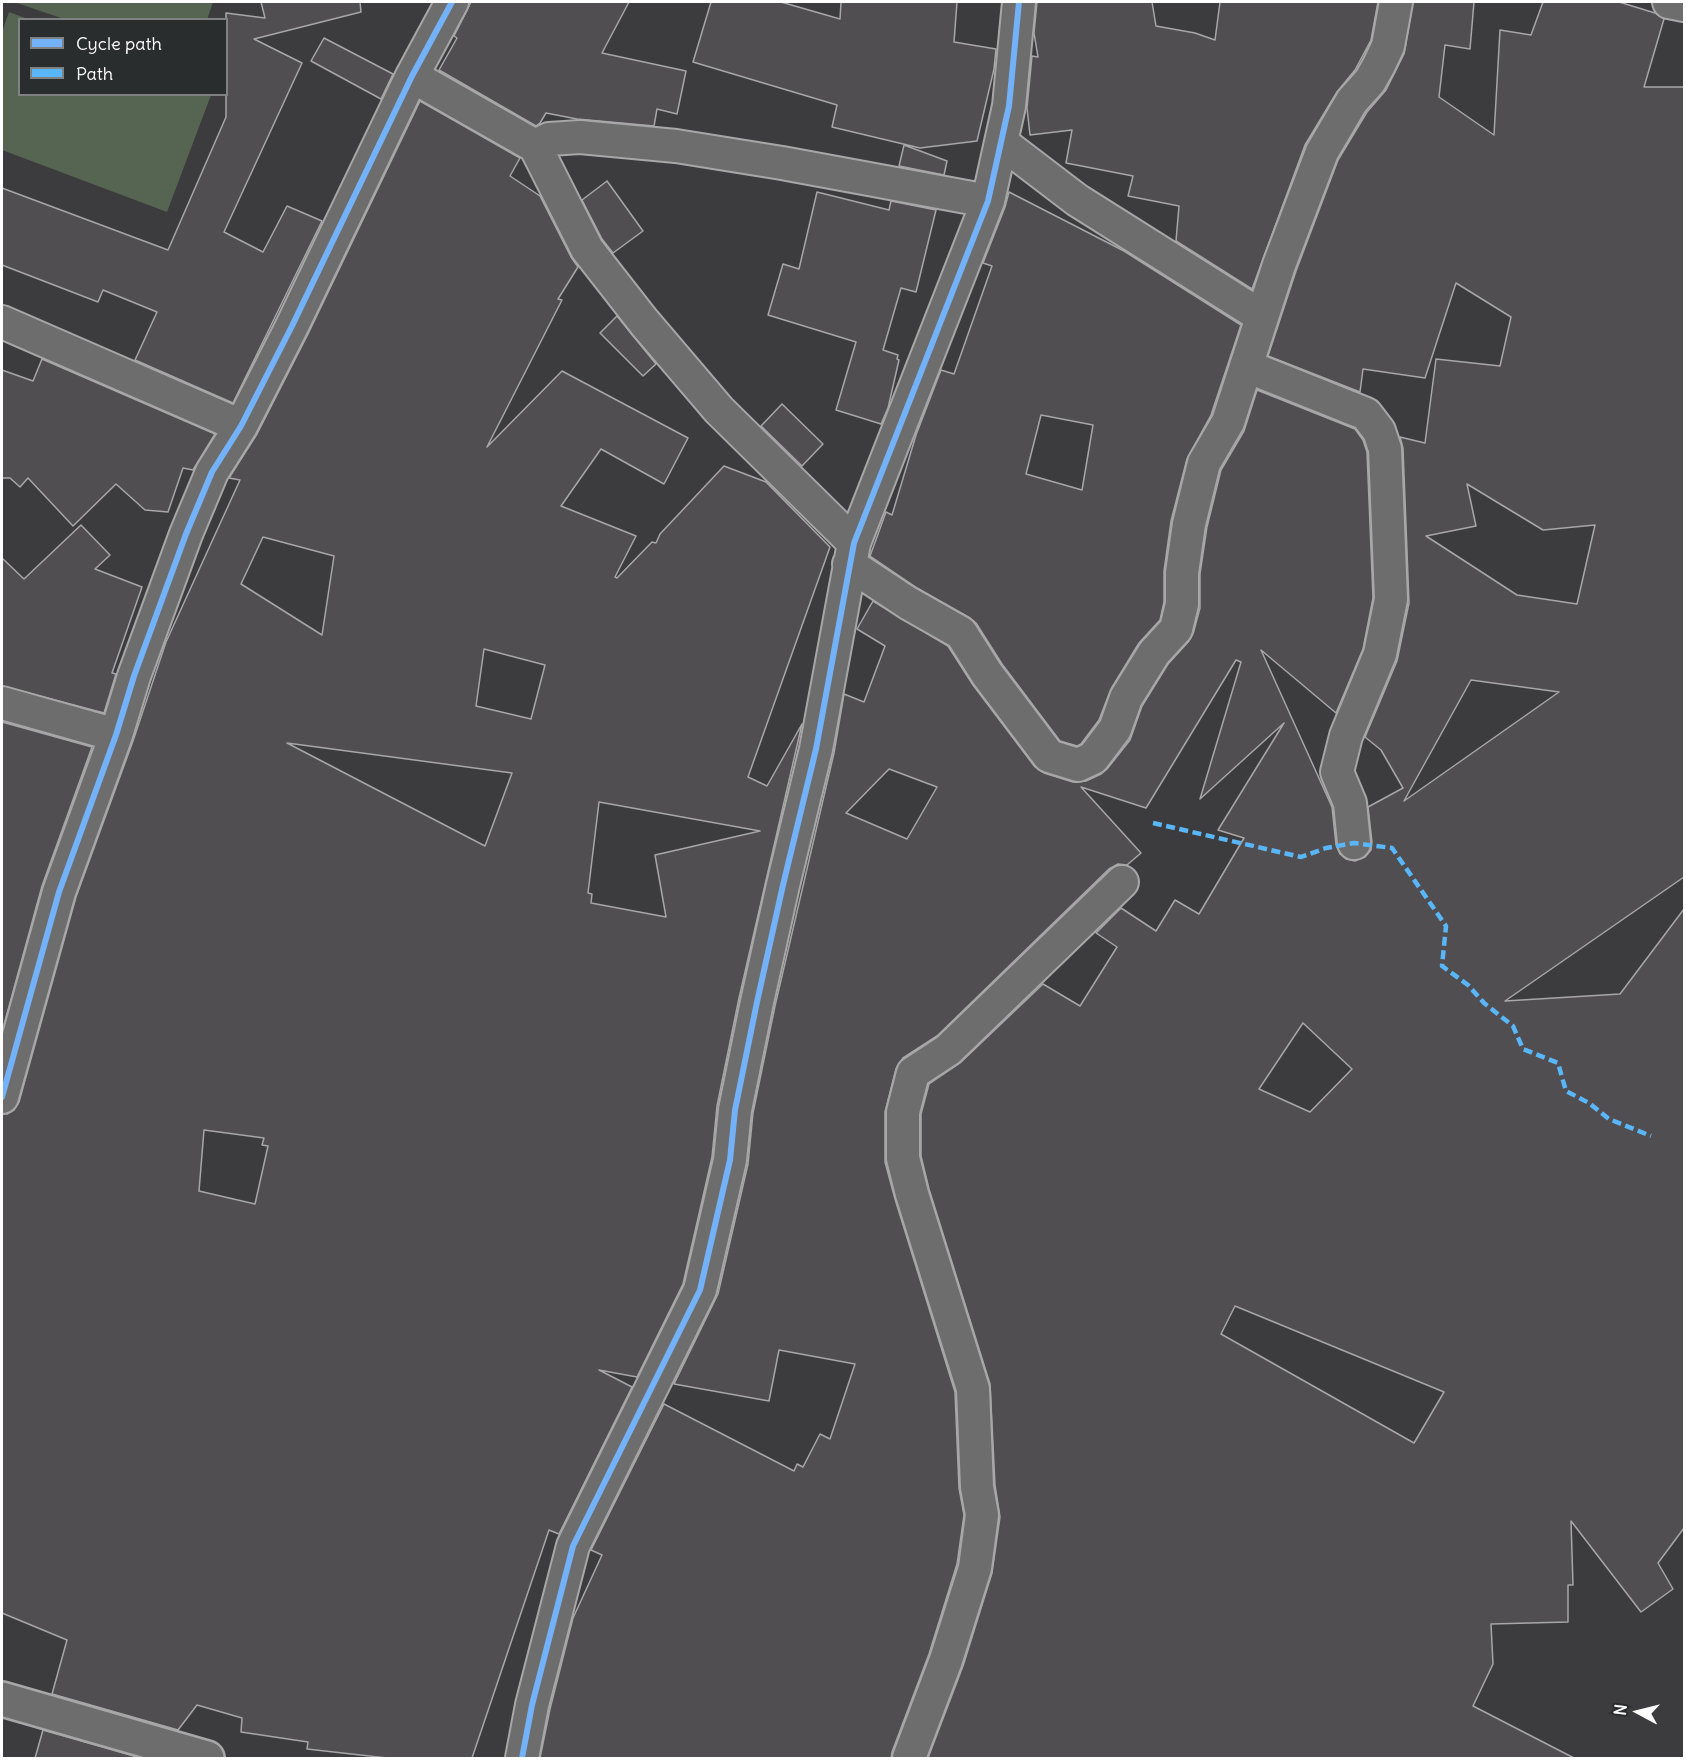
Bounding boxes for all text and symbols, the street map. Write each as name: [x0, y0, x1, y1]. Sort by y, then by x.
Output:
legend: [18, 18, 228, 96]
text: Cycle path: [76, 32, 162, 55]
text: Path: [76, 62, 113, 85]
north arrow: [1608, 1682, 1668, 1742]
text: N: [1610, 1703, 1631, 1717]

